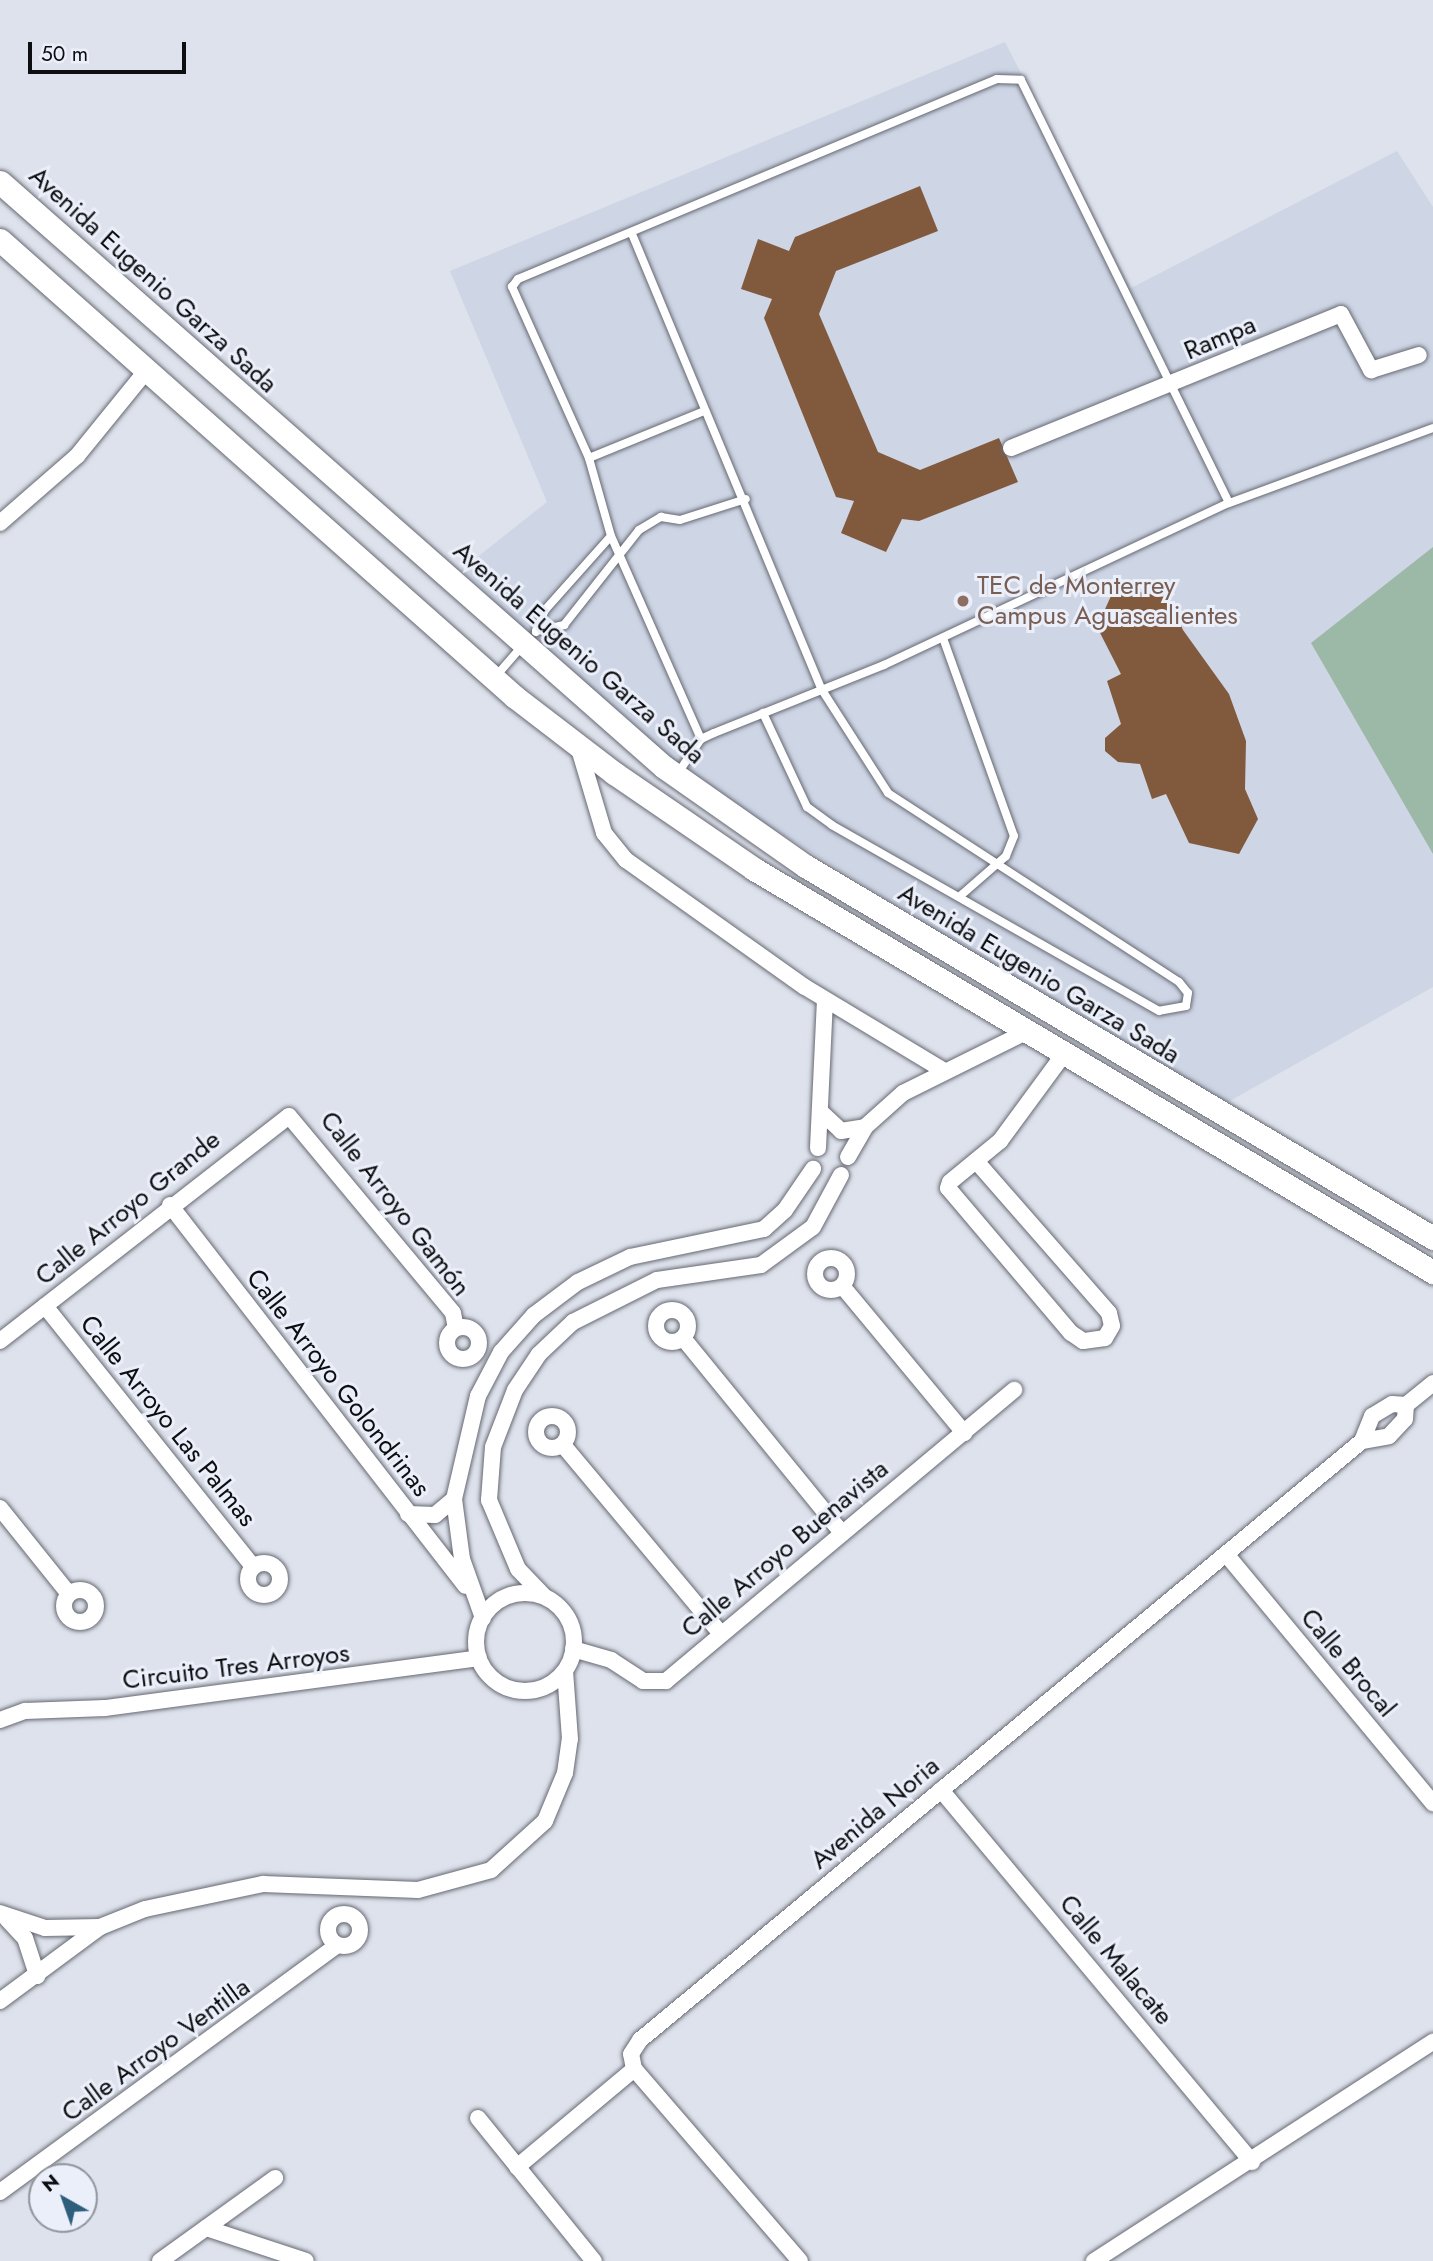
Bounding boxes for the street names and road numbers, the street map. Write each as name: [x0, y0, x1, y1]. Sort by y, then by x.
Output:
street label: Avenida Eugenio Garza Sada: [23, 160, 283, 400]
street label: Rampa: [1180, 309, 1260, 367]
street label: Avenida Eugenio Garza Sada: [447, 535, 711, 771]
street label: Avenida Eugenio Garza Sada: [892, 877, 1186, 1071]
street label: Calle Arroyo Gamón: [313, 1105, 477, 1303]
street label: Calle Arroyo Grande: [29, 1124, 227, 1292]
street label: Calle Arroyo Golondrinas: [239, 1263, 437, 1503]
street label: Calle Arroyo Las Palmas: [73, 1309, 263, 1533]
street label: Calle Arroyo Buenavista: [675, 1454, 895, 1644]
street label: Calle Brocal: [1294, 1603, 1402, 1723]
street label: Circuito Tres Arroyos: [121, 1638, 351, 1696]
street label: Avenida Noria: [804, 1750, 946, 1876]
street label: Calle Malacate: [1053, 1889, 1179, 2031]
street label: Calle Arroyo Ventilla: [56, 1971, 256, 2129]

